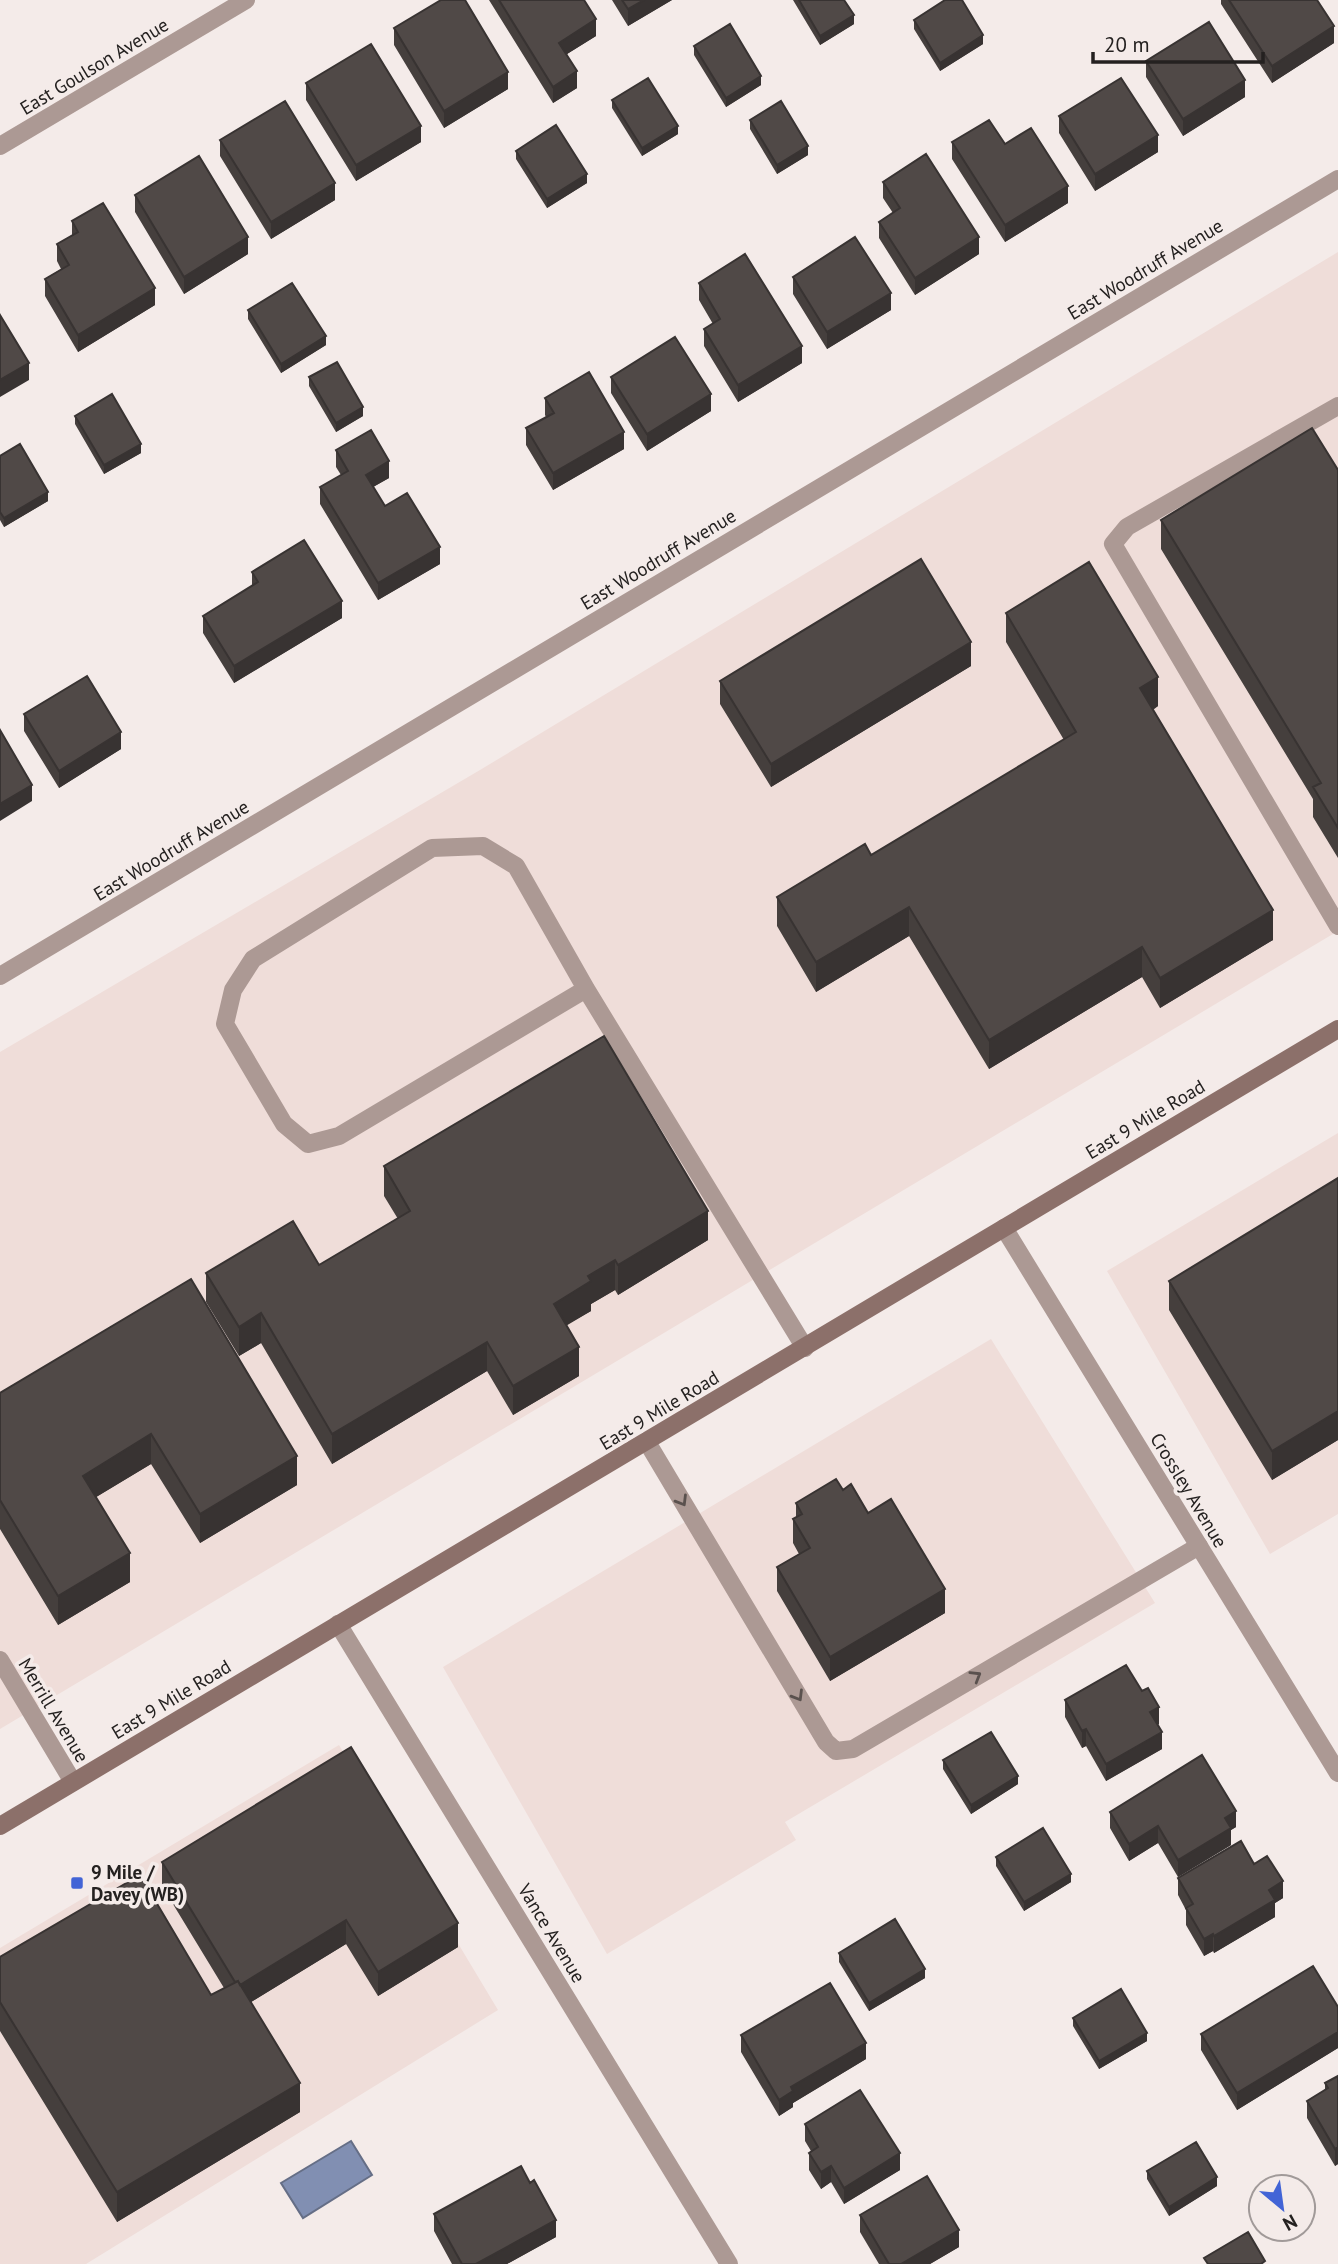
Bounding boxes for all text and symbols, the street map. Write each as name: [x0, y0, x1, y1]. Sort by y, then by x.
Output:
street label: East Goulson Avenue: [15, 12, 173, 120]
scale bar: [1093, 21, 1263, 65]
text: 20 m: [1104, 31, 1150, 58]
street label: East Woodruff Avenue: [1063, 213, 1227, 325]
street label: East Woodruff Avenue: [576, 503, 740, 615]
street label: East Woodruff Avenue: [89, 794, 253, 906]
street label: East 9 Mile Road: [1081, 1074, 1209, 1164]
street label: East 9 Mile Road: [595, 1365, 723, 1455]
street label: Crossley Avenue: [1145, 1428, 1233, 1552]
one-way arrow: [674, 1493, 687, 1506]
street label: Merrill Avenue: [13, 1653, 95, 1767]
street label: East 9 Mile Road: [107, 1654, 235, 1744]
one-way arrow: [969, 1671, 982, 1684]
one-way arrow: [790, 1688, 803, 1701]
place label: 9 Mile / Davey (WB): [91, 1860, 184, 1906]
marker: 9 Mile / Davey (WB): [69, 1875, 85, 1891]
street label: Vance Avenue: [513, 1878, 591, 1987]
north arrow: [1247, 2173, 1317, 2243]
text: N: [1279, 2209, 1302, 2236]

